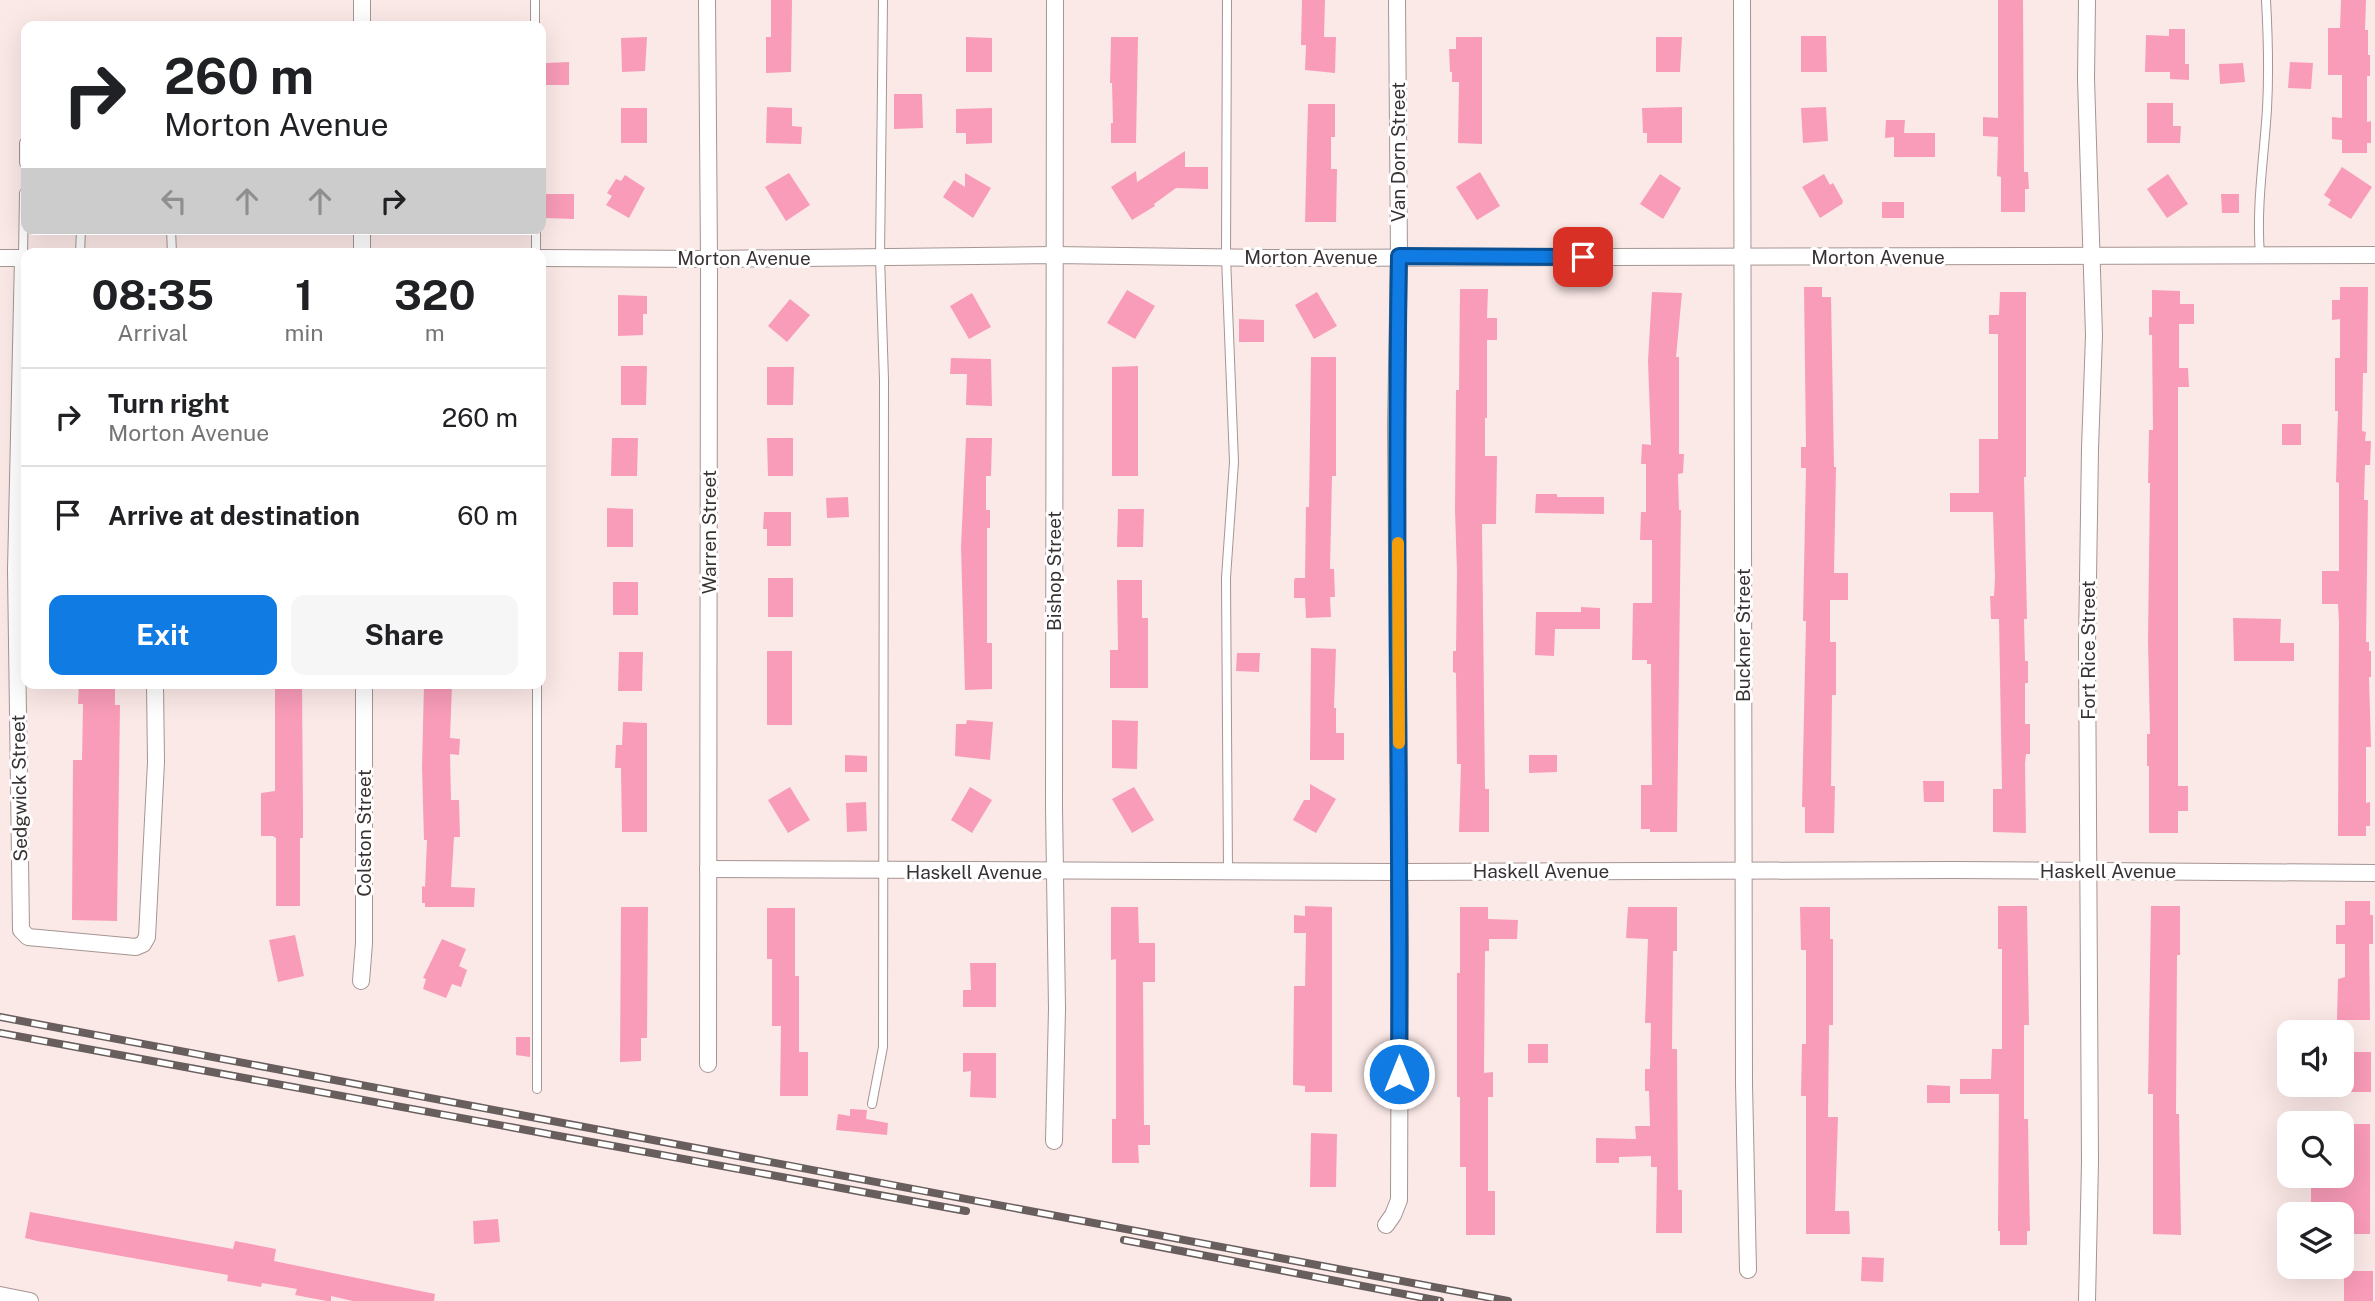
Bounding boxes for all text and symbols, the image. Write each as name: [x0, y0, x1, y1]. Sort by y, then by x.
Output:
text: 260 m: [164, 47, 314, 105]
icon: right: [49, 49, 140, 140]
street label: Van Dorn Street: [1387, 82, 1409, 222]
text: Morton Avenue: [164, 106, 389, 143]
icon: left: [155, 182, 193, 220]
icon: ahead: [228, 182, 266, 220]
icon: ahead: [301, 182, 339, 220]
icon: right: [374, 182, 412, 220]
pin: [1553, 227, 1613, 287]
icon: arrive: [1564, 238, 1602, 276]
street label: Morton Avenue: [1244, 246, 1378, 268]
street label: Morton Avenue: [1811, 246, 1945, 268]
street label: Morton Avenue: [677, 247, 811, 269]
text: 08:35: [91, 270, 214, 319]
text: 1: [295, 270, 313, 319]
text: 320: [394, 270, 476, 319]
text: Arrival: [117, 319, 188, 346]
text: min: [285, 319, 324, 346]
text: m: [425, 319, 445, 346]
text: Turn right: [108, 388, 230, 419]
icon: right: [49, 398, 87, 436]
text: 260 m: [442, 402, 518, 433]
text: Morton Avenue: [108, 419, 269, 446]
street label: Warren Street: [698, 470, 720, 594]
icon: arrive: [49, 496, 87, 534]
text: Arrive at destination: [108, 500, 360, 531]
text: 60 m: [457, 500, 518, 531]
street label: Bishop Street: [1043, 511, 1065, 631]
street label: Buckner Street: [1732, 568, 1754, 702]
street label: Fort Rice Street: [2077, 580, 2099, 720]
button: Exit: [49, 595, 277, 675]
button: Share: [291, 595, 518, 675]
street label: Sedgwick Street: [7, 714, 31, 862]
street label: Colston Street: [353, 769, 375, 897]
street label: Haskell Avenue: [1473, 860, 1609, 882]
street label: Haskell Avenue: [2040, 860, 2176, 882]
street label: Haskell Avenue: [906, 861, 1042, 883]
map controls: [2277, 1020, 2354, 1279]
button: sound: [2277, 1020, 2354, 1097]
position arrow: [1362, 1037, 1436, 1111]
button: search: [2277, 1111, 2354, 1188]
button: layers: [2277, 1202, 2354, 1279]

